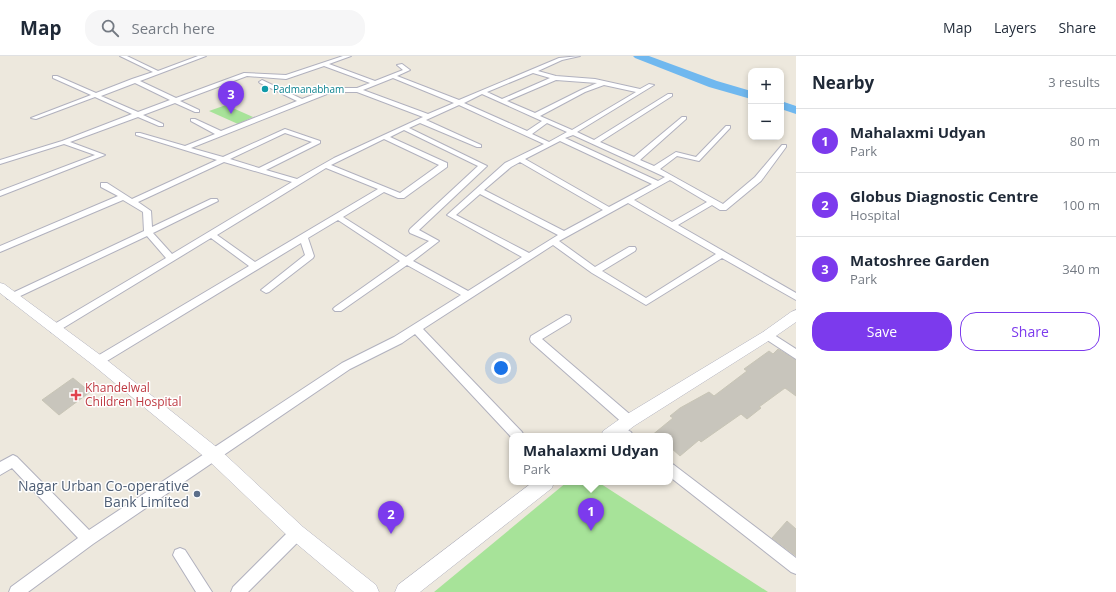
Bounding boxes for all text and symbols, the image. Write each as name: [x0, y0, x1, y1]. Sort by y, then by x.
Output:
search box: [85, 10, 365, 46]
text: Map: [20, 15, 61, 41]
icon: search: [99, 17, 121, 39]
text: Search here: [131, 18, 215, 38]
text: Map: [943, 18, 972, 37]
text: Layers: [994, 18, 1036, 37]
text: Share: [1058, 18, 1096, 37]
map controls: [748, 68, 784, 140]
button: +: [748, 68, 784, 104]
text: Nearby: [812, 71, 874, 94]
text: 3 results: [1048, 73, 1100, 91]
pin: 3: [218, 81, 244, 114]
place label: Padmanabham: [273, 82, 344, 96]
marker: Padmanabham: [260, 84, 270, 94]
button: −: [748, 104, 784, 140]
text: Mahalaxmi Udyan: [850, 122, 986, 142]
text: 1: [821, 132, 829, 150]
text: 80 m: [1070, 132, 1100, 150]
text: Park: [850, 142, 877, 160]
text: Globus Diagnostic Centre: [850, 186, 1038, 206]
text: 2: [821, 196, 829, 214]
text: 100 m: [1062, 196, 1100, 214]
text: Hospital: [850, 206, 900, 224]
text: Matoshree Garden: [850, 250, 990, 270]
text: 3: [821, 260, 829, 278]
text: 340 m: [1062, 260, 1100, 278]
text: Park: [850, 270, 877, 288]
button: Save: [812, 312, 952, 351]
button: Share: [960, 312, 1100, 351]
your location: [491, 358, 511, 378]
place label: Khandelwal Children Hospital: [85, 379, 182, 410]
marker: Khandelwal Children Hospital: [70, 389, 82, 401]
popup: [509, 433, 673, 485]
text: Mahalaxmi Udyan: [523, 440, 659, 460]
text: Park: [523, 460, 550, 478]
place label: Nagar Urban Co-operative Bank Limited: [18, 476, 189, 511]
marker: Nagar Urban Co-operative Bank Limited: [192, 489, 202, 499]
pin: 1: [578, 498, 604, 531]
pin: 2: [378, 501, 404, 534]

